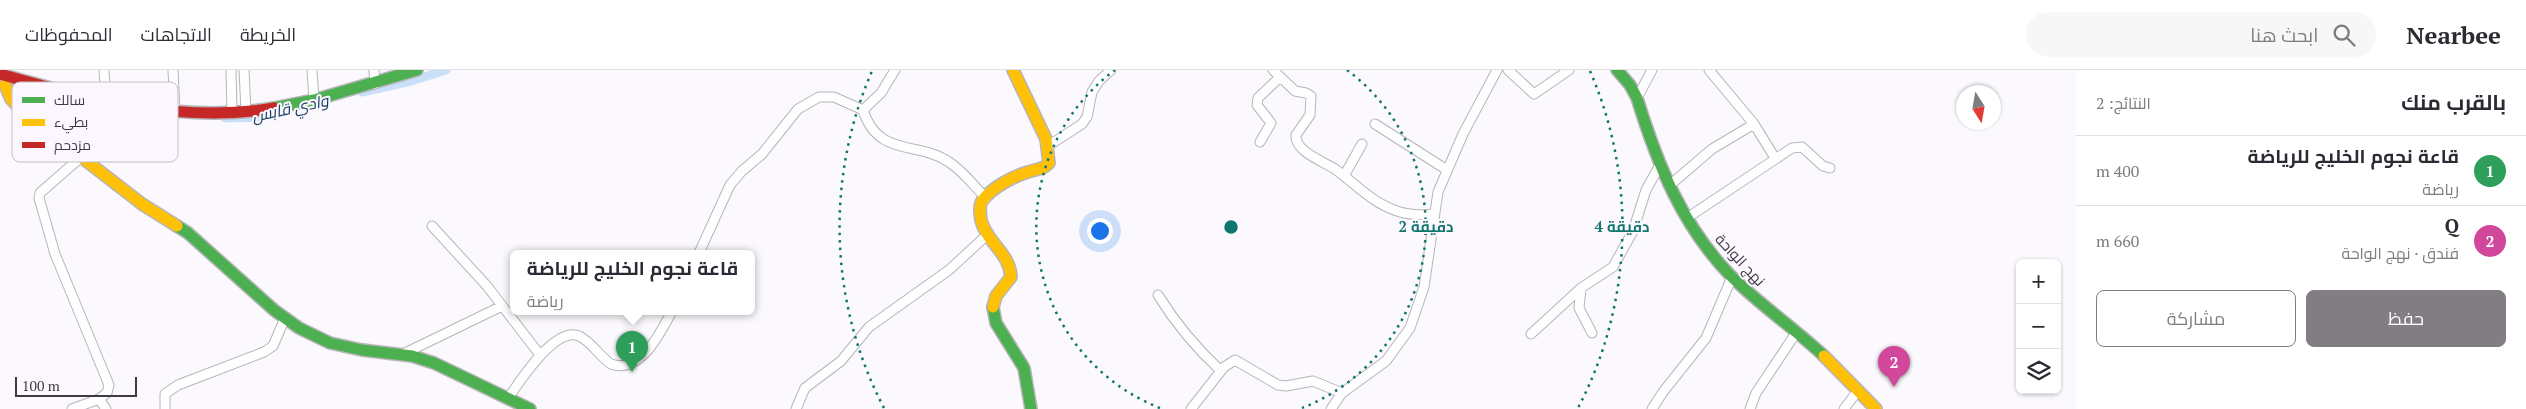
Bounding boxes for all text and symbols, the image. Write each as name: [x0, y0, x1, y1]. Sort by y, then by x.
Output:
search box: [2026, 12, 2376, 57]
text: Nearbee: [2406, 19, 2501, 51]
icon: search: [2330, 21, 2358, 49]
text: المحفوظات: [25, 22, 113, 46]
text: الاتجاهات: [141, 22, 212, 46]
text: الخريطة: [240, 22, 296, 46]
text: ابحث هنا: [2250, 22, 2318, 47]
legend: [12, 82, 178, 162]
north arrow: [1956, 85, 2001, 130]
text: بالقرب منك: [2401, 88, 2506, 116]
water label: وادي قابس: [250, 89, 332, 129]
text: سالك: [54, 90, 85, 109]
text: النتائج: 2: [2096, 92, 2151, 114]
text: بطيء: [54, 112, 88, 134]
text: مزدحم: [54, 135, 91, 155]
text: قاعة نجوم الخليج للرياضة: [2247, 143, 2459, 168]
text: 400 m: [2096, 160, 2139, 182]
text: 1: [2485, 160, 2495, 182]
text: رياضة: [2422, 178, 2459, 200]
text: Q: [2445, 213, 2459, 238]
text: 2 دقيقة: [1399, 216, 1453, 236]
text: 4 دقيقة: [1595, 216, 1649, 236]
your location: [1087, 218, 1113, 244]
centre of rings: [1222, 218, 1240, 236]
street label: نهج الواحة: [1710, 229, 1770, 291]
text: 660 m: [2096, 230, 2139, 252]
text: 2: [2485, 230, 2495, 252]
text: فندق · نهج الواحة: [2341, 242, 2459, 264]
popup: [510, 250, 755, 315]
text: قاعة نجوم الخليج للرياضة: [527, 255, 738, 280]
map controls: [2016, 259, 2061, 394]
button: +: [2016, 259, 2061, 304]
text: رياضة: [527, 290, 564, 312]
button: مشاركة: [2096, 290, 2296, 347]
button: حفظ: [2306, 290, 2506, 347]
button: −: [2016, 304, 2061, 349]
pin: 1: [616, 331, 648, 372]
pin: 2: [1878, 346, 1910, 387]
button: layers: [2016, 349, 2061, 394]
scale bar: [15, 374, 138, 397]
text: 100 m: [22, 376, 60, 395]

